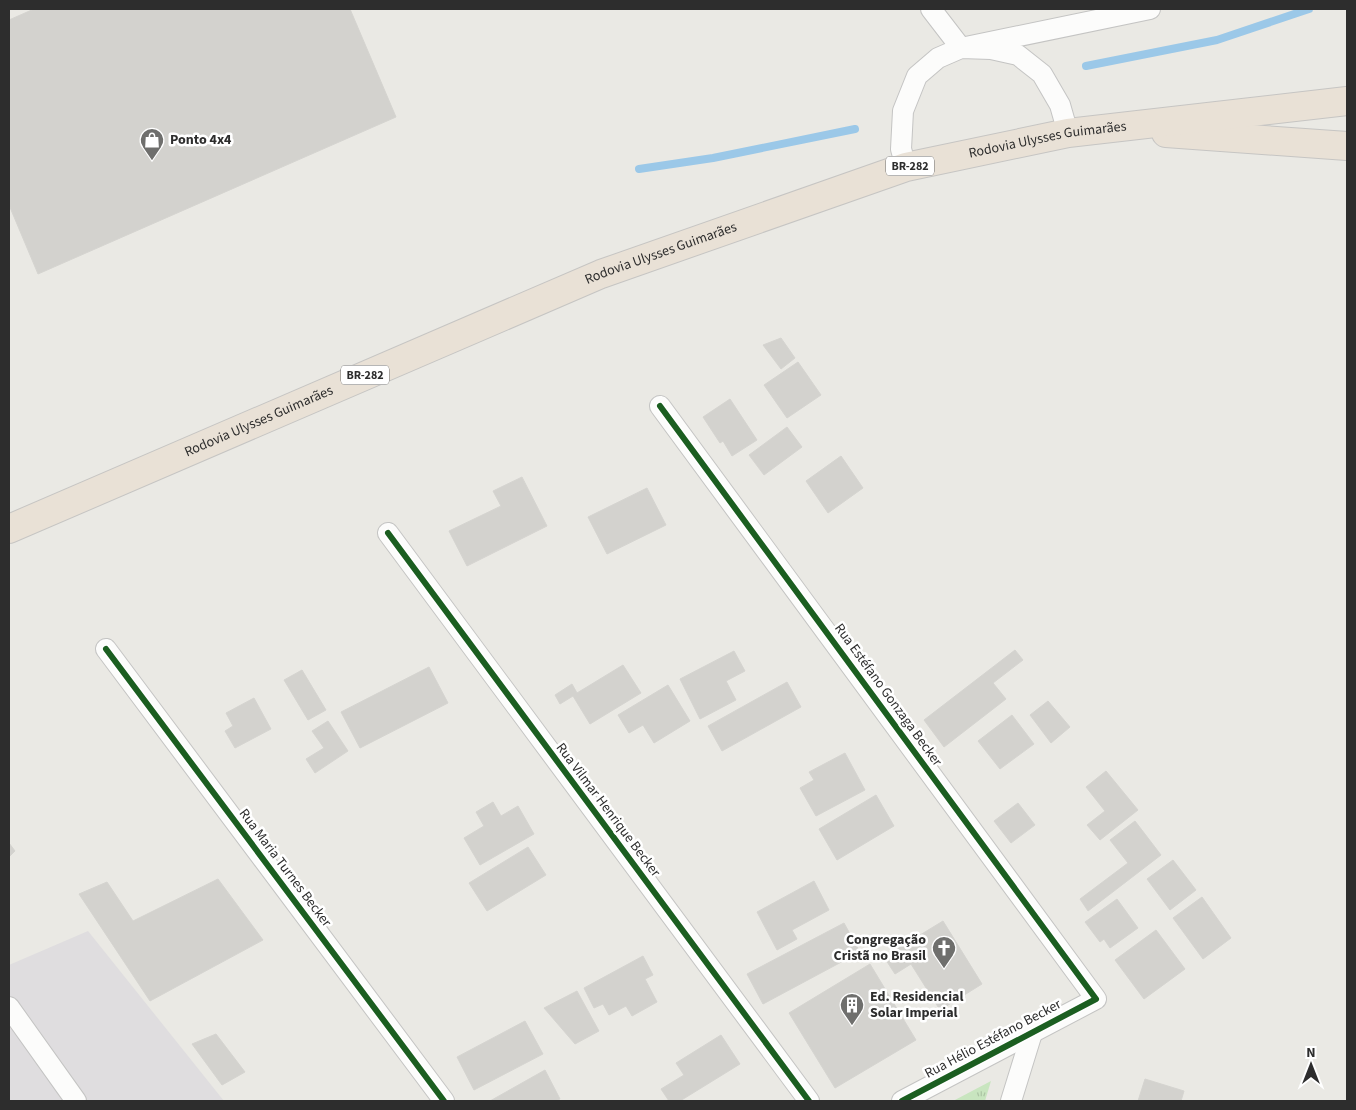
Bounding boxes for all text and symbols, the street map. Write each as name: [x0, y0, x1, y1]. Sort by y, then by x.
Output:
street label: Rodovia Ulysses Guimarães: [967, 116, 1128, 164]
shop icon: Ponto 4x4: [139, 127, 165, 161]
place label: Ponto 4x4: [170, 130, 232, 150]
road number: BR-282: [886, 157, 934, 176]
street label: Rodovia Ulysses Guimarães: [582, 217, 740, 290]
road number: BR-282: [341, 366, 389, 384]
street label: Rodovia Ulysses Guimarães: [181, 381, 336, 462]
street label: Rua Estéfano Gonzaga Becker: [829, 620, 947, 771]
street label: Rua Vilmar Henrique Becker: [551, 739, 665, 881]
street label: Rua Maria Turnes Becker: [234, 805, 336, 931]
place label: Congregação Cristã no Brasil: [834, 930, 926, 966]
church icon: Congregação Cristã no Brasil: [931, 935, 957, 969]
place label: Ed. Residencial Solar Imperial: [870, 987, 963, 1023]
building icon: Ed. Residencial Solar Imperial: [839, 992, 865, 1026]
street label: Rua Hélio Estéfano Becker: [921, 994, 1065, 1084]
north arrow: [1286, 1040, 1336, 1090]
text: N: [1306, 1043, 1316, 1063]

